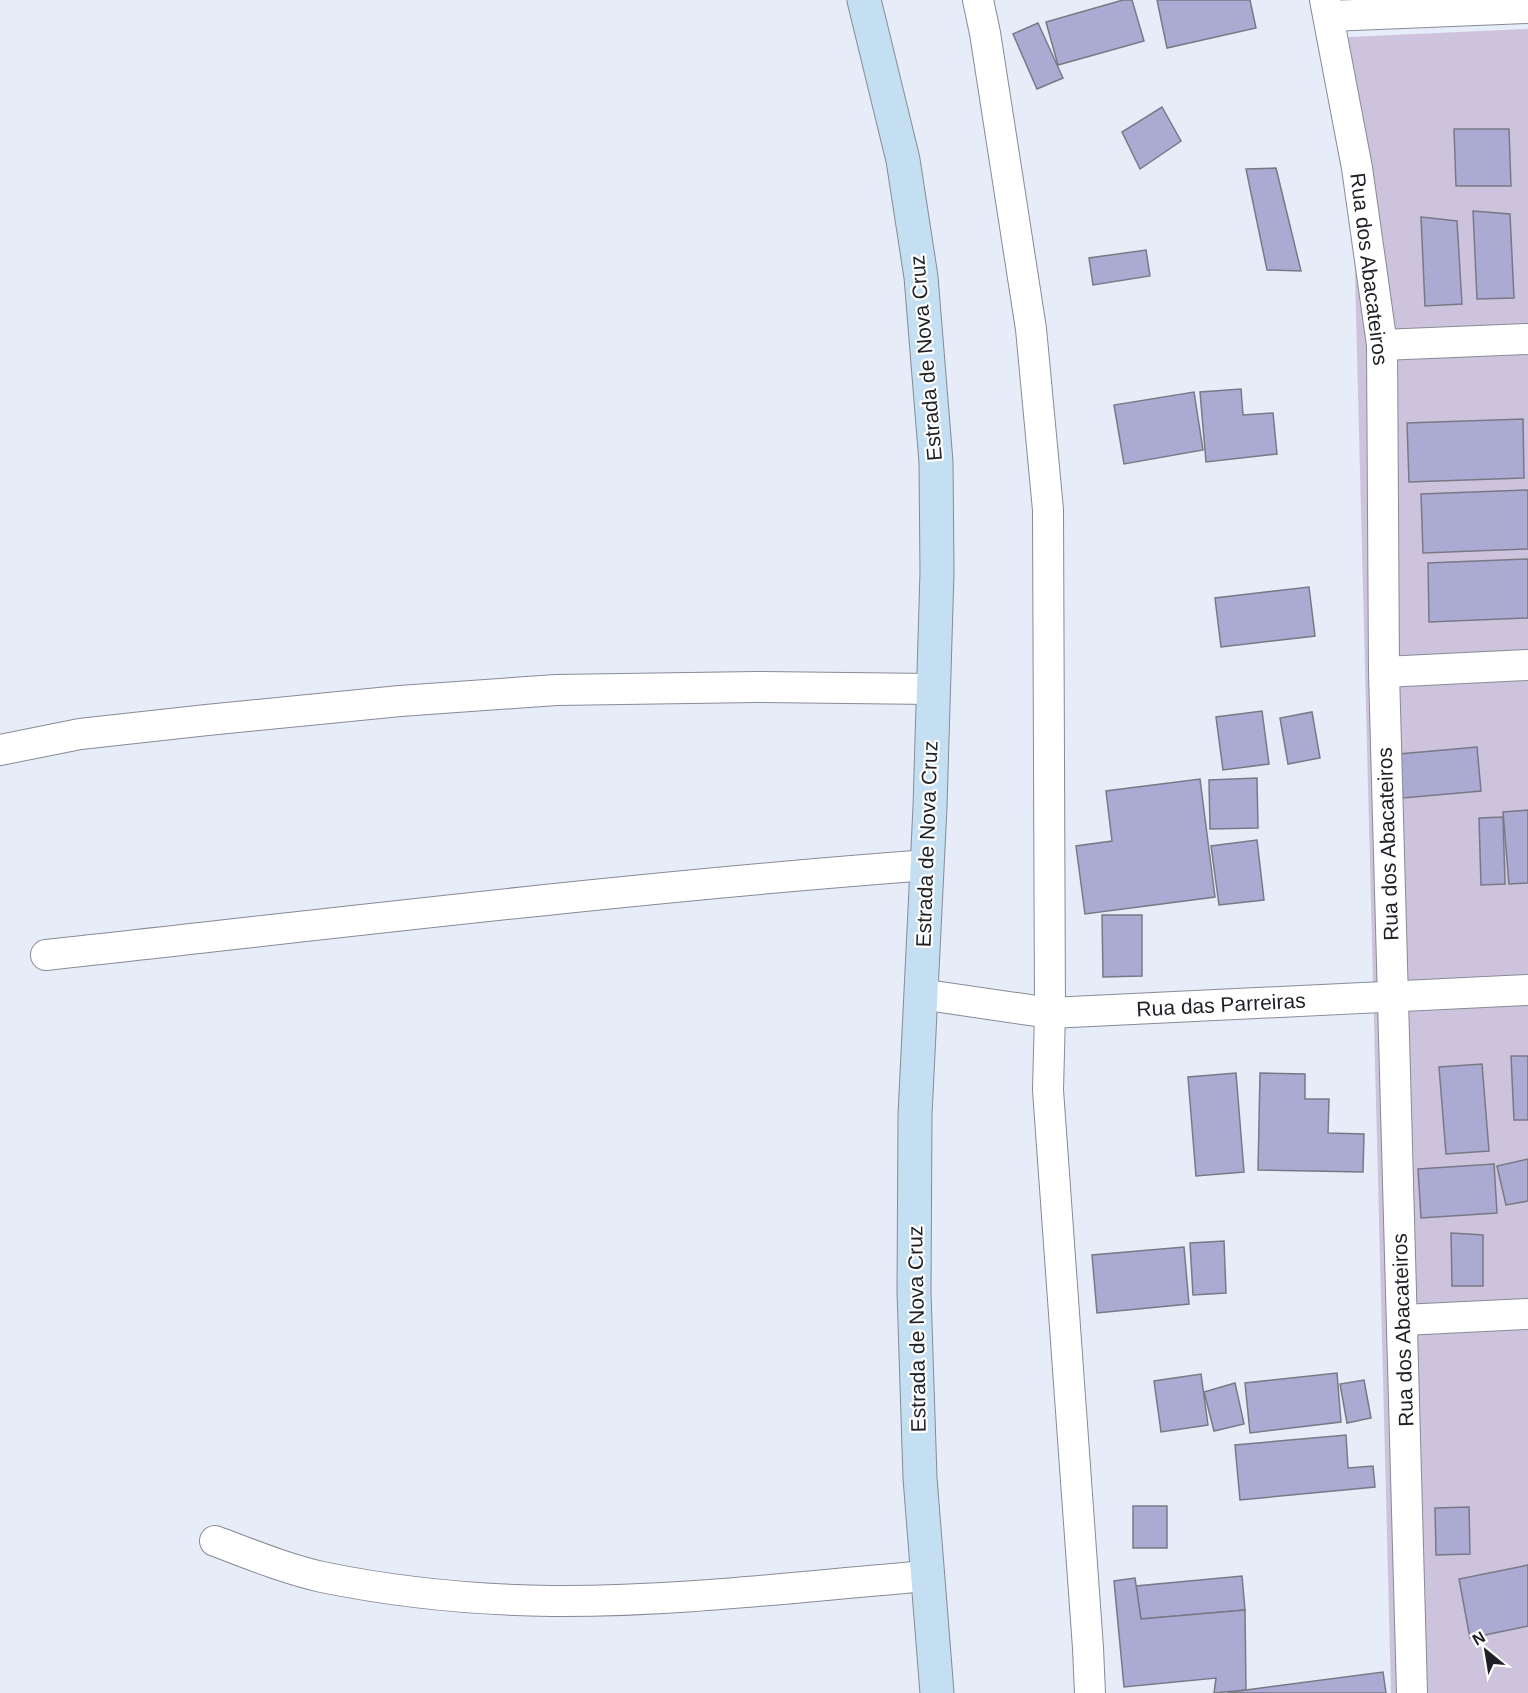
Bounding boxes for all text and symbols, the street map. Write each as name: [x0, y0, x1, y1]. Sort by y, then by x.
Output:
street label: Rua dos Abacateiros: [1346, 171, 1393, 367]
street label: Estrada de Nova Cruz: [905, 254, 946, 462]
street label: Estrada de Nova Cruz: [911, 740, 942, 948]
street label: Rua dos Abacateiros: [1373, 747, 1402, 941]
street label: Rua das Parreiras: [1136, 989, 1306, 1020]
street label: Estrada de Nova Cruz: [903, 1226, 930, 1432]
street label: Rua dos Abacateiros: [1388, 1233, 1417, 1427]
north arrow: [1456, 1621, 1516, 1681]
text: N: [1469, 1628, 1488, 1649]

